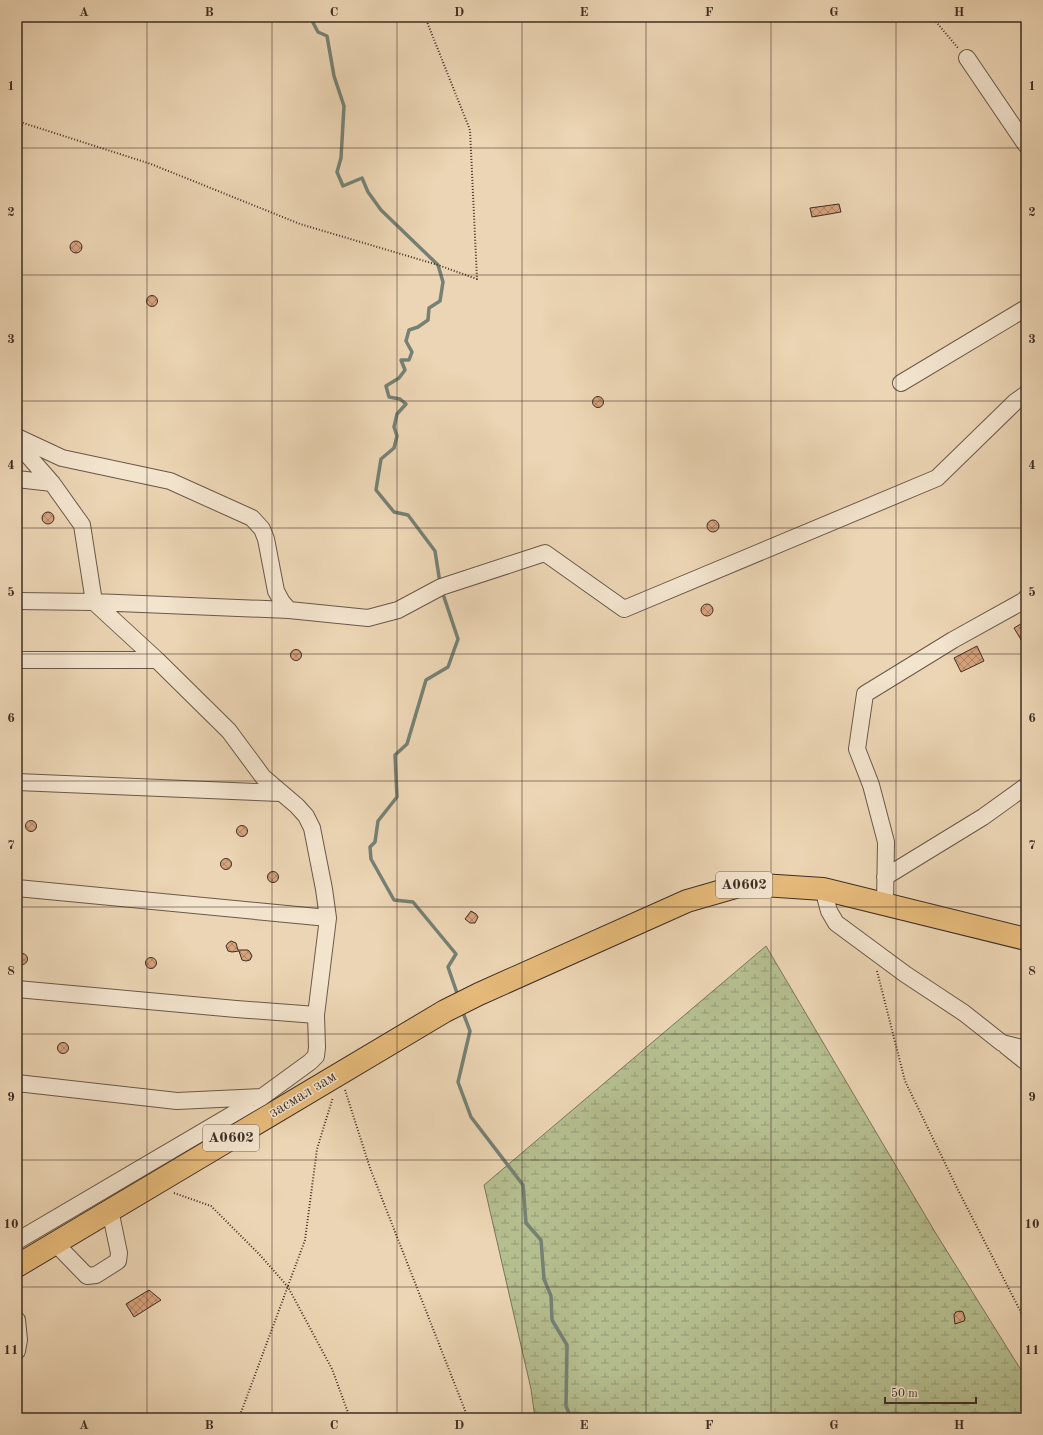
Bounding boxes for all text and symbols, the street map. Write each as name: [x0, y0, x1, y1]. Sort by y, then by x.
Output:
text: A: [79, 6, 89, 19]
text: B: [204, 6, 214, 19]
text: C: [330, 6, 338, 19]
text: D: [454, 6, 464, 19]
text: E: [580, 6, 589, 19]
text: F: [705, 6, 714, 19]
text: G: [829, 6, 839, 19]
text: H: [954, 6, 965, 19]
text: 1: [7, 80, 15, 93]
text: 1: [1028, 80, 1036, 93]
text: 2: [7, 206, 15, 219]
text: 2: [1028, 206, 1036, 219]
text: 3: [7, 333, 15, 346]
text: 3: [1028, 333, 1036, 346]
text: 4: [7, 459, 15, 472]
text: 4: [1028, 459, 1036, 472]
text: 5: [7, 586, 15, 599]
text: 5: [1028, 586, 1036, 599]
text: 6: [7, 712, 15, 725]
text: 6: [1028, 712, 1036, 725]
text: 7: [7, 839, 15, 852]
text: 7: [1028, 839, 1036, 852]
road number: A0602: [716, 872, 772, 898]
text: 8: [7, 965, 15, 978]
text: 8: [1028, 965, 1036, 978]
street label: засмал зам: [266, 1069, 340, 1121]
text: 9: [7, 1091, 15, 1104]
text: 9: [1028, 1091, 1036, 1104]
road number: A0602: [203, 1125, 259, 1151]
text: 10: [3, 1218, 19, 1231]
text: 10: [1024, 1218, 1040, 1231]
text: 11: [3, 1344, 19, 1357]
text: 11: [1024, 1344, 1040, 1357]
scale bar: [885, 1379, 976, 1405]
text: 50 m: [891, 1387, 918, 1400]
text: A: [79, 1419, 89, 1432]
text: B: [204, 1419, 214, 1432]
text: C: [330, 1419, 338, 1432]
text: D: [454, 1419, 464, 1432]
text: E: [580, 1419, 589, 1432]
text: F: [705, 1419, 714, 1432]
text: G: [829, 1419, 839, 1432]
text: H: [954, 1419, 965, 1432]

